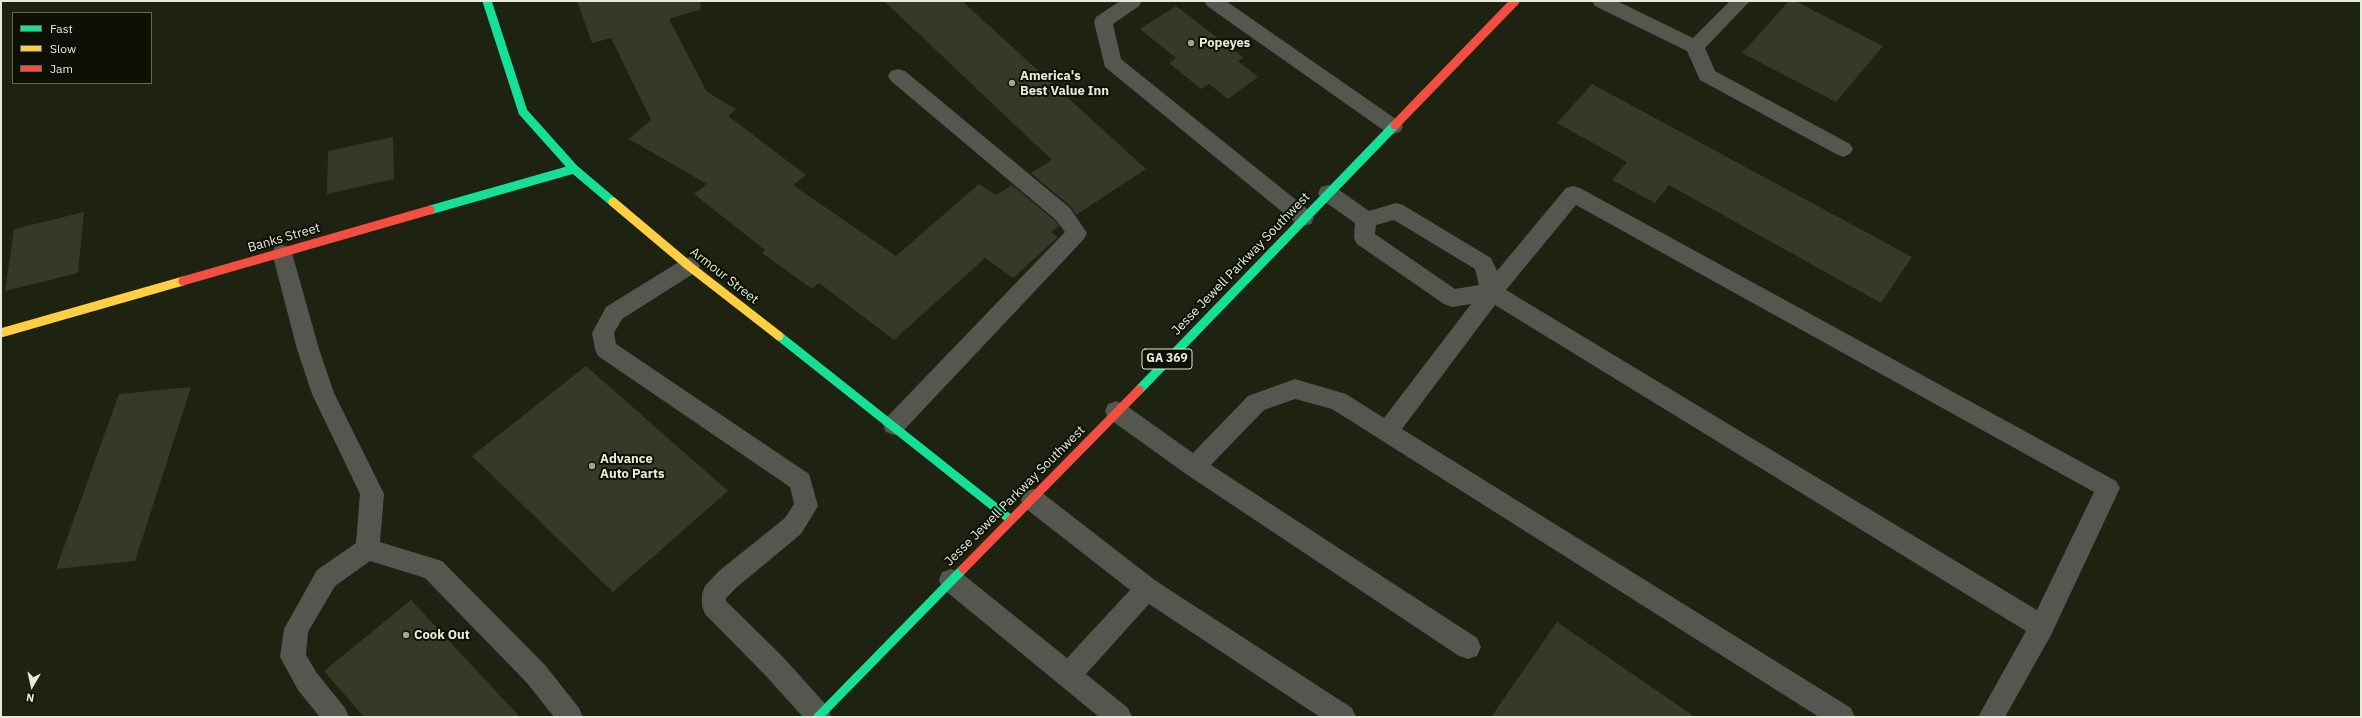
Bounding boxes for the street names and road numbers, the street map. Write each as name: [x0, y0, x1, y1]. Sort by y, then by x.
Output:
street label: Jesse Jewell Parkway Southwest: [1169, 190, 1313, 338]
street label: Banks Street: [246, 220, 322, 256]
street label: Armour Street: [687, 244, 761, 308]
road number: GA 369: [1142, 349, 1192, 369]
street label: Jesse Jewell Parkway Southwest: [942, 423, 1088, 569]

